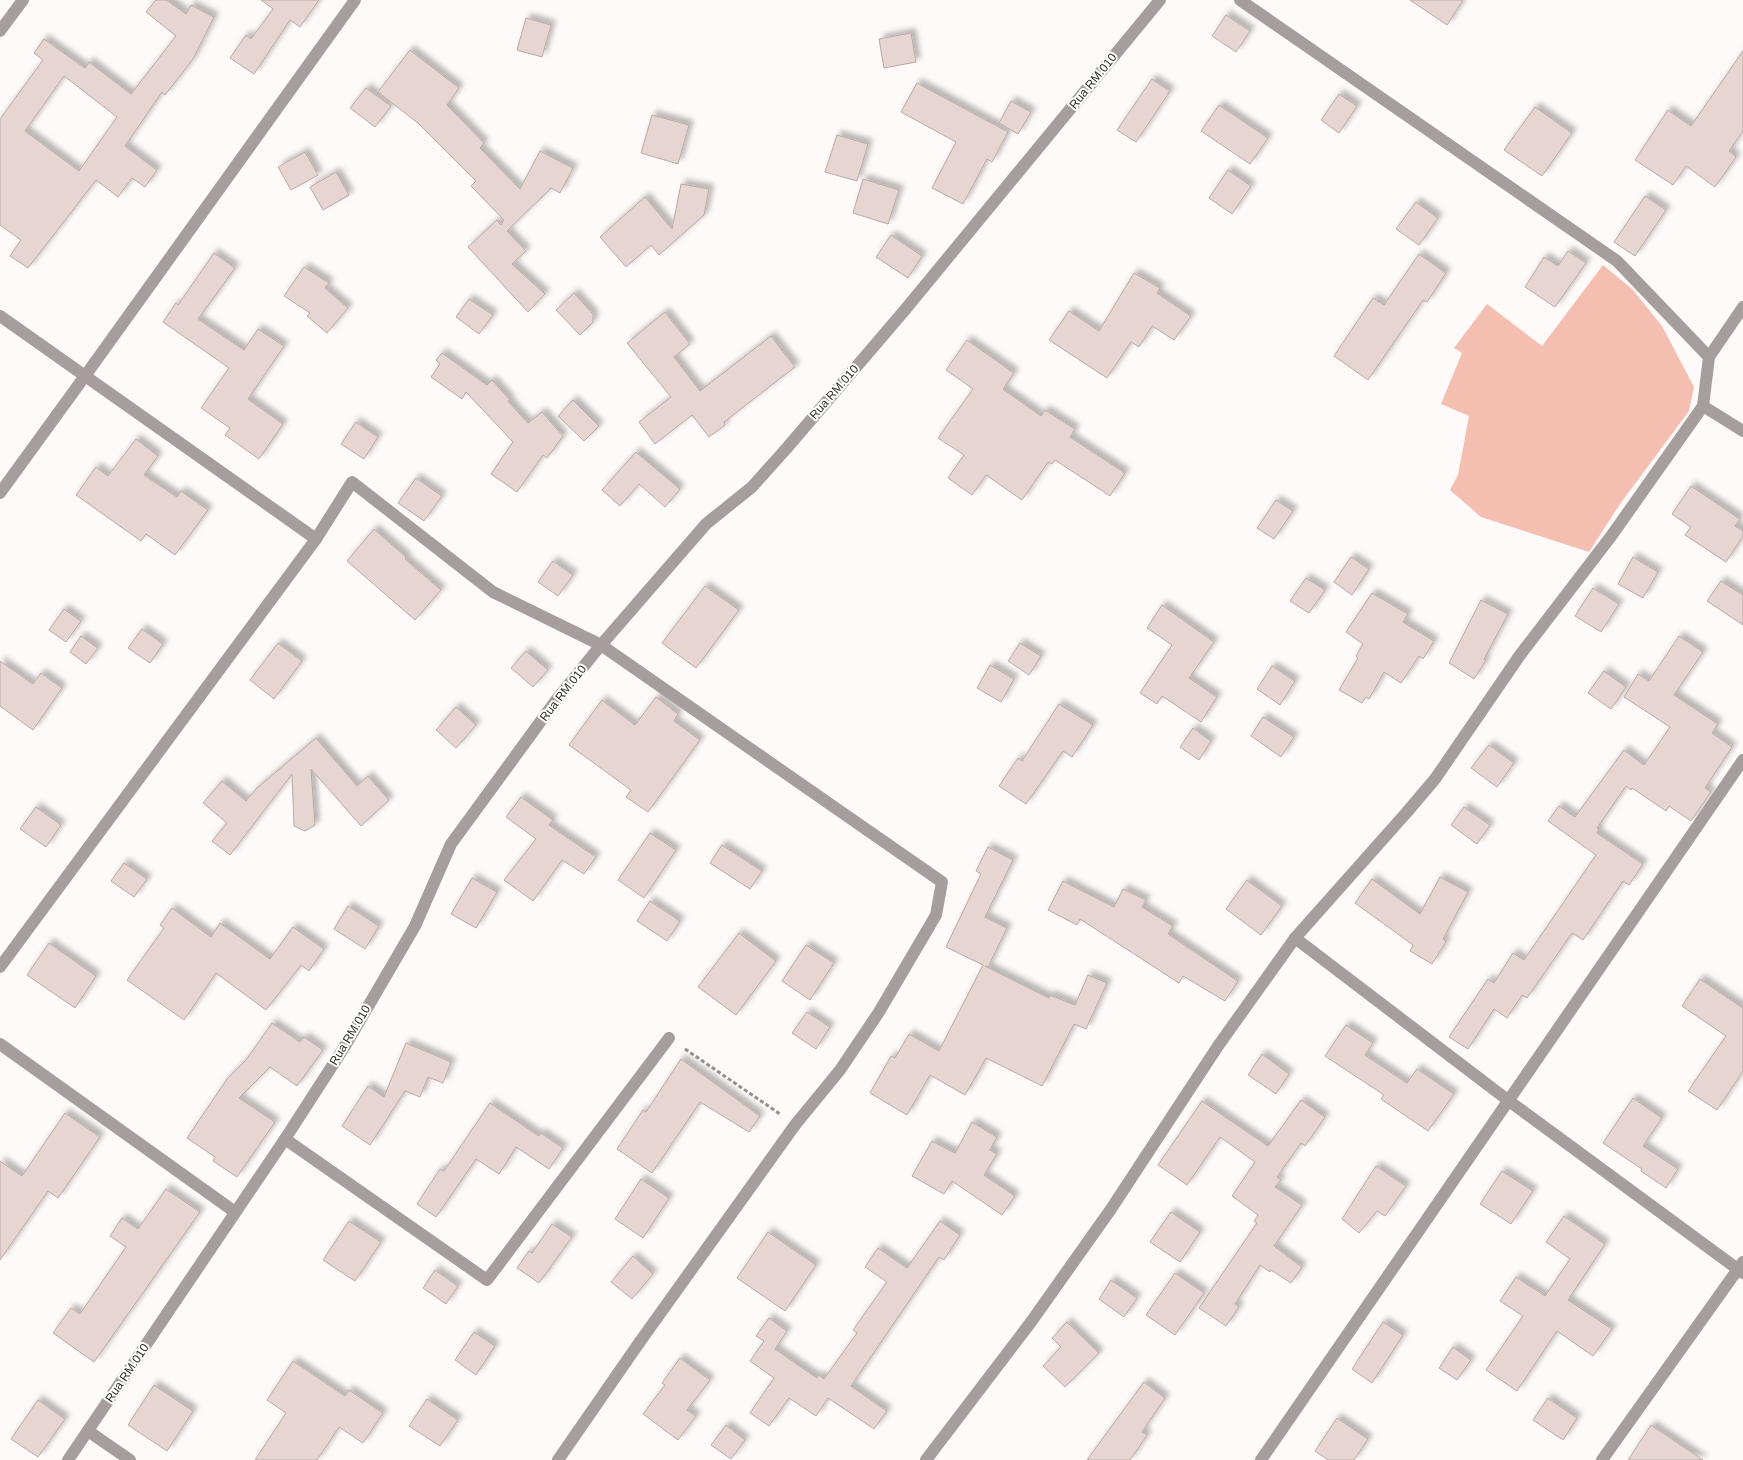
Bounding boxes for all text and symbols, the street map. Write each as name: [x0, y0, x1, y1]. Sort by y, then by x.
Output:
street label: Rua RM.010: [1066, 50, 1120, 112]
street label: Rua RM.010: [807, 362, 862, 422]
street label: Rua RM.010: [537, 662, 589, 724]
street label: Rua RM.010: [327, 1002, 374, 1067]
street label: Rua RM.010: [102, 1341, 152, 1405]

